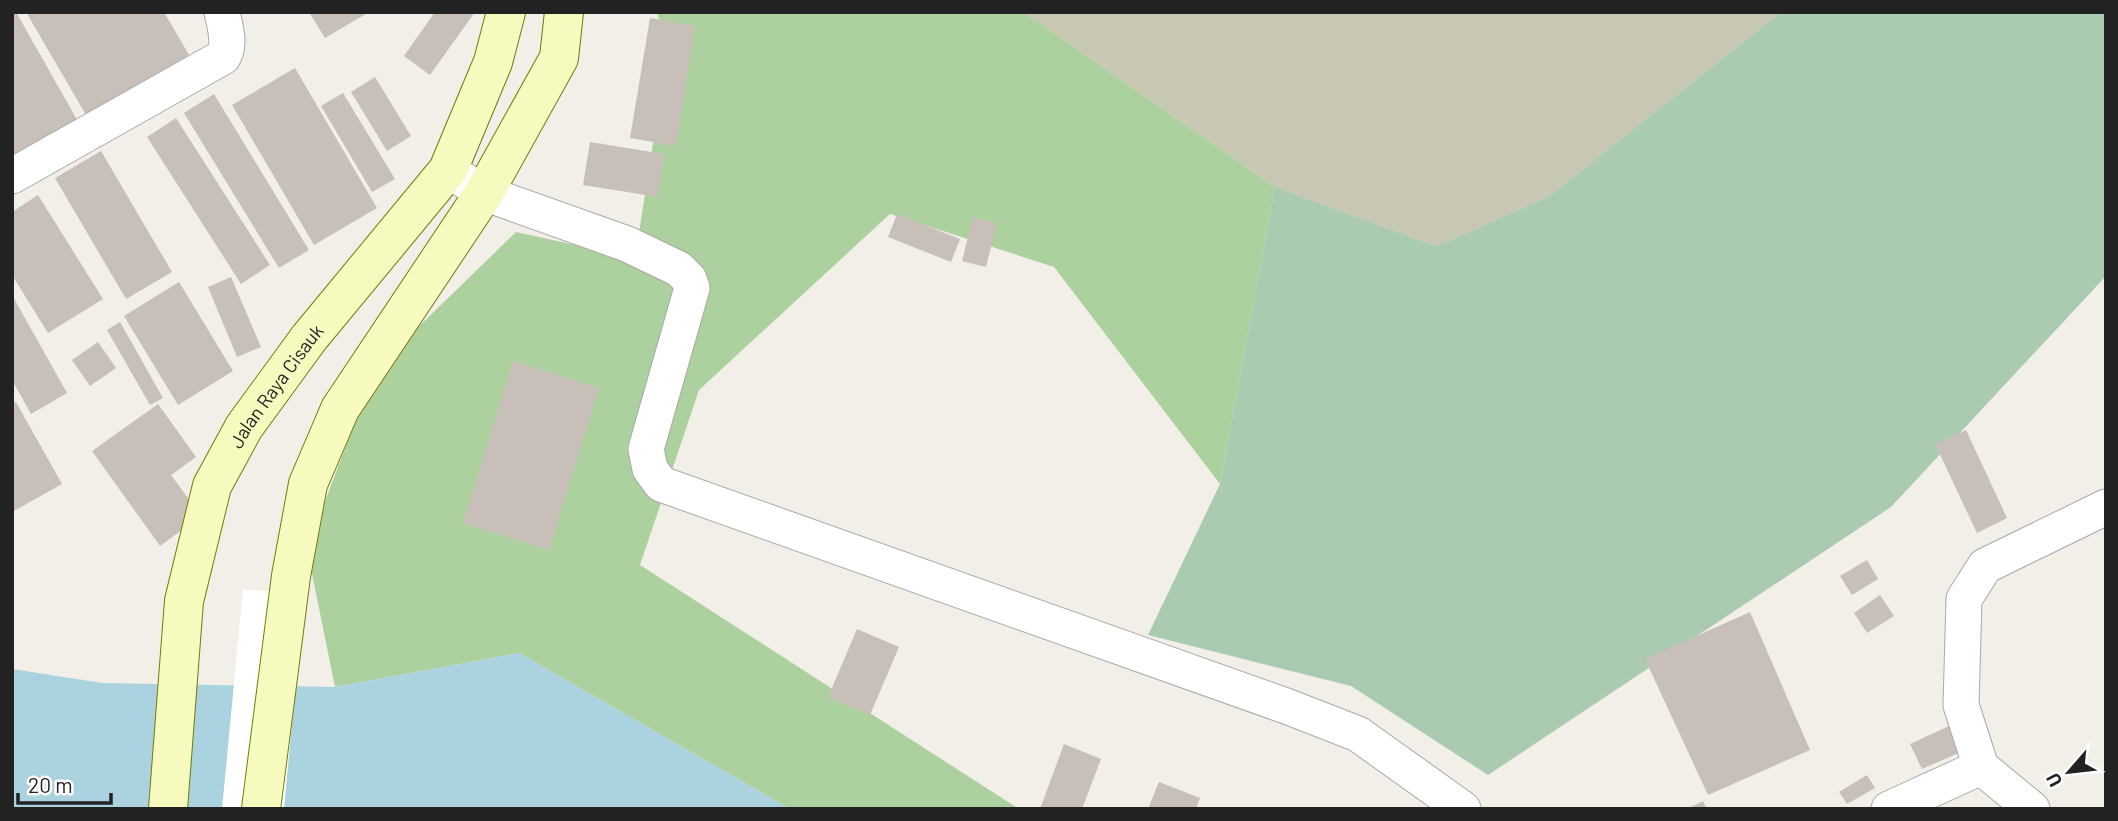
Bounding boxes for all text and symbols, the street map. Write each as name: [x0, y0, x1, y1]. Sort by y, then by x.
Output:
street label: Jalan Raya Cisauk: [224, 319, 328, 452]
north arrow: [2034, 737, 2104, 807]
scale bar: [18, 762, 110, 806]
text: U: [2041, 770, 2067, 791]
text: 20 m: [28, 772, 73, 797]

